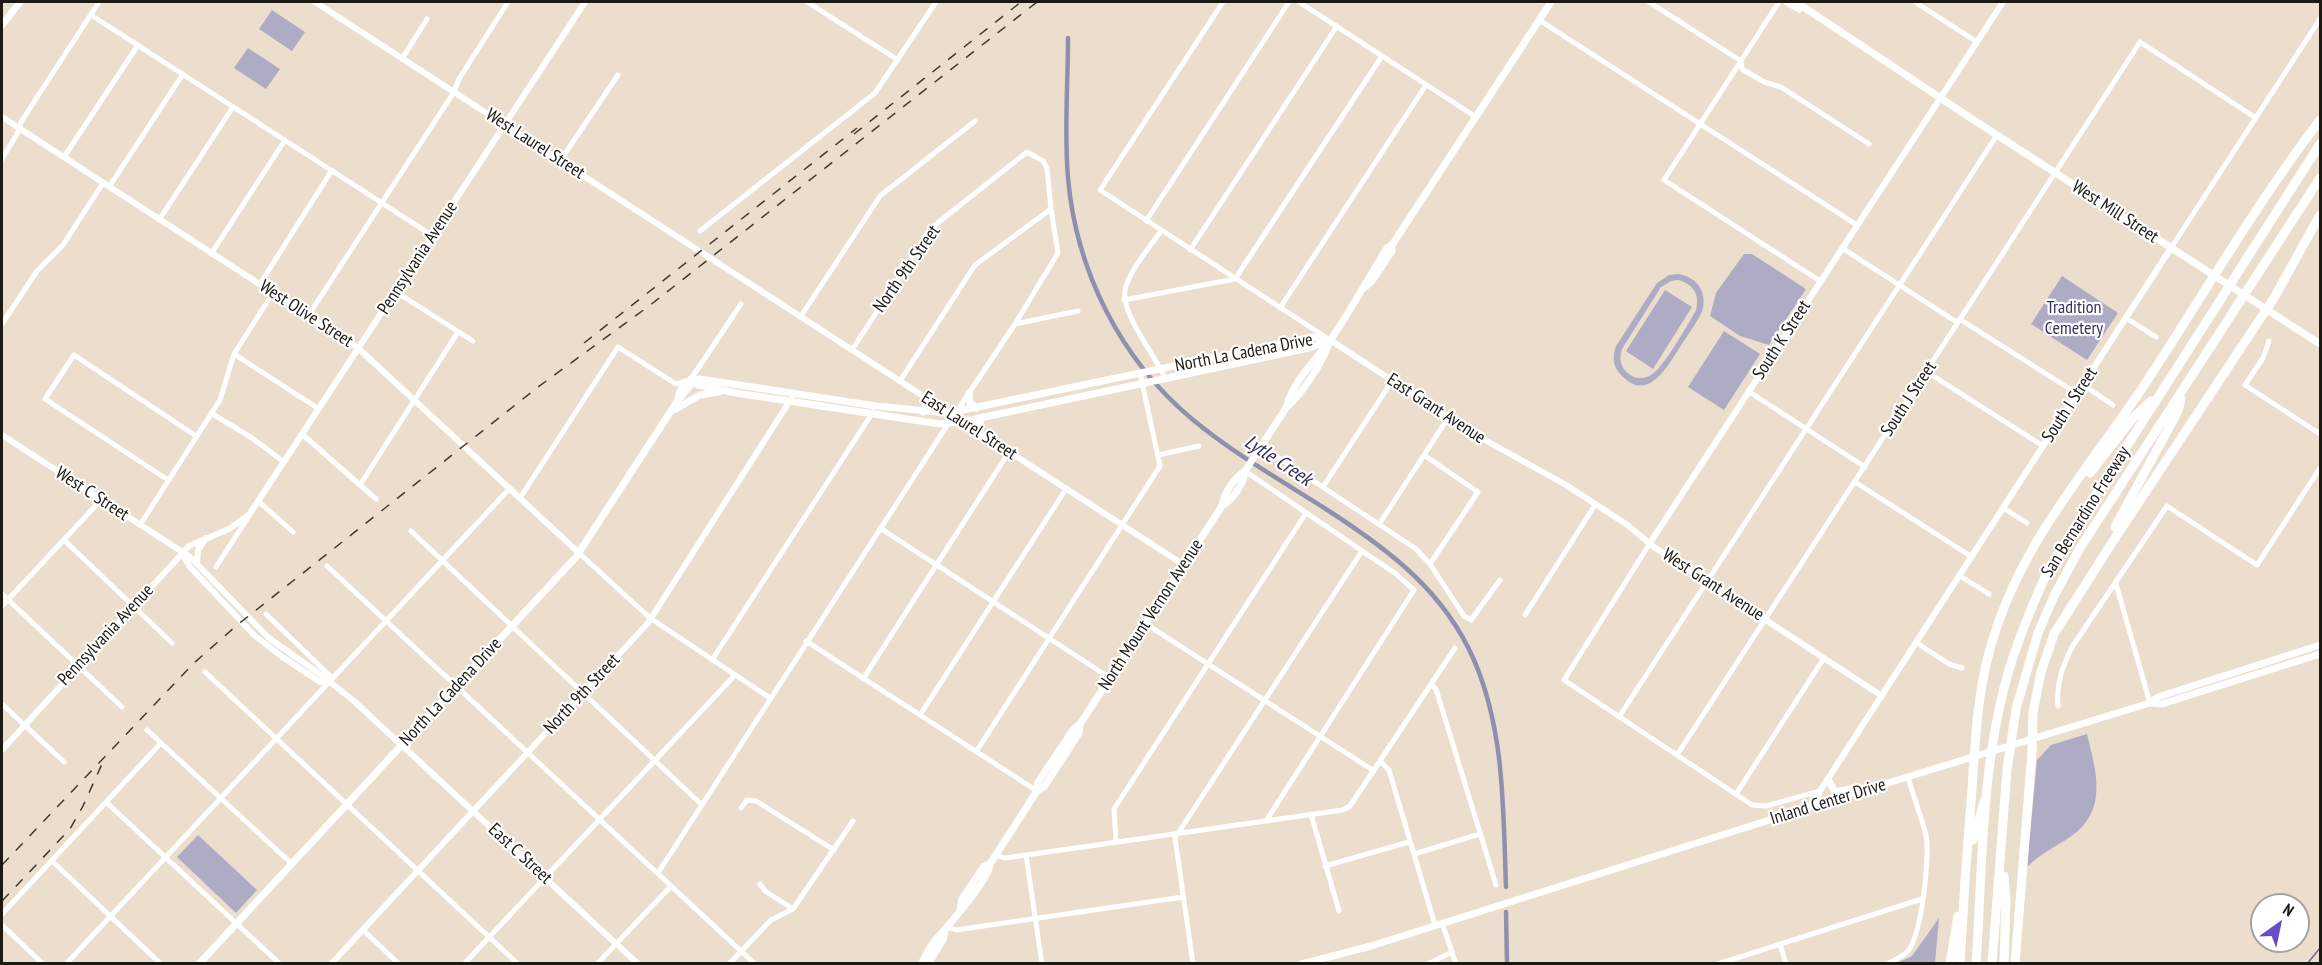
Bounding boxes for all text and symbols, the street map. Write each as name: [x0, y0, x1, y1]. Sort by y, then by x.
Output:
street label: West Laurel Street: [481, 104, 589, 184]
street label: West Mill Street: [2068, 176, 2162, 248]
street label: Pennsylvania Avenue: [373, 197, 463, 319]
street label: North 9th Street: [869, 221, 945, 317]
street label: West Olive Street: [255, 276, 357, 352]
street label: South K Street: [1748, 296, 1816, 384]
park label: Tradition Cemetery: [2045, 297, 2103, 340]
street label: North La Cadena Drive: [1173, 329, 1315, 377]
street label: South J Street: [1877, 357, 1941, 441]
street label: South I Street: [2038, 363, 2102, 447]
street label: East Grant Avenue: [1383, 369, 1489, 449]
street label: East Laurel Street: [917, 387, 1021, 465]
water label: Lytle Creek: [1240, 430, 1316, 492]
street label: San Bernardino Freeway: [2037, 443, 2135, 581]
street label: West C Street: [51, 462, 133, 526]
street label: North Mount Vernon Avenue: [1094, 535, 1208, 695]
street label: West Grant Avenue: [1658, 544, 1768, 626]
street label: Pennsylvania Avenue: [54, 580, 158, 690]
street label: North La Cadena Drive: [395, 634, 507, 750]
street label: North 9th Street: [539, 649, 625, 739]
street label: Inland Center Drive: [1768, 774, 1888, 830]
street label: East C Street: [484, 819, 556, 889]
north arrow: [2250, 893, 2310, 953]
text: N: [2280, 899, 2298, 920]

